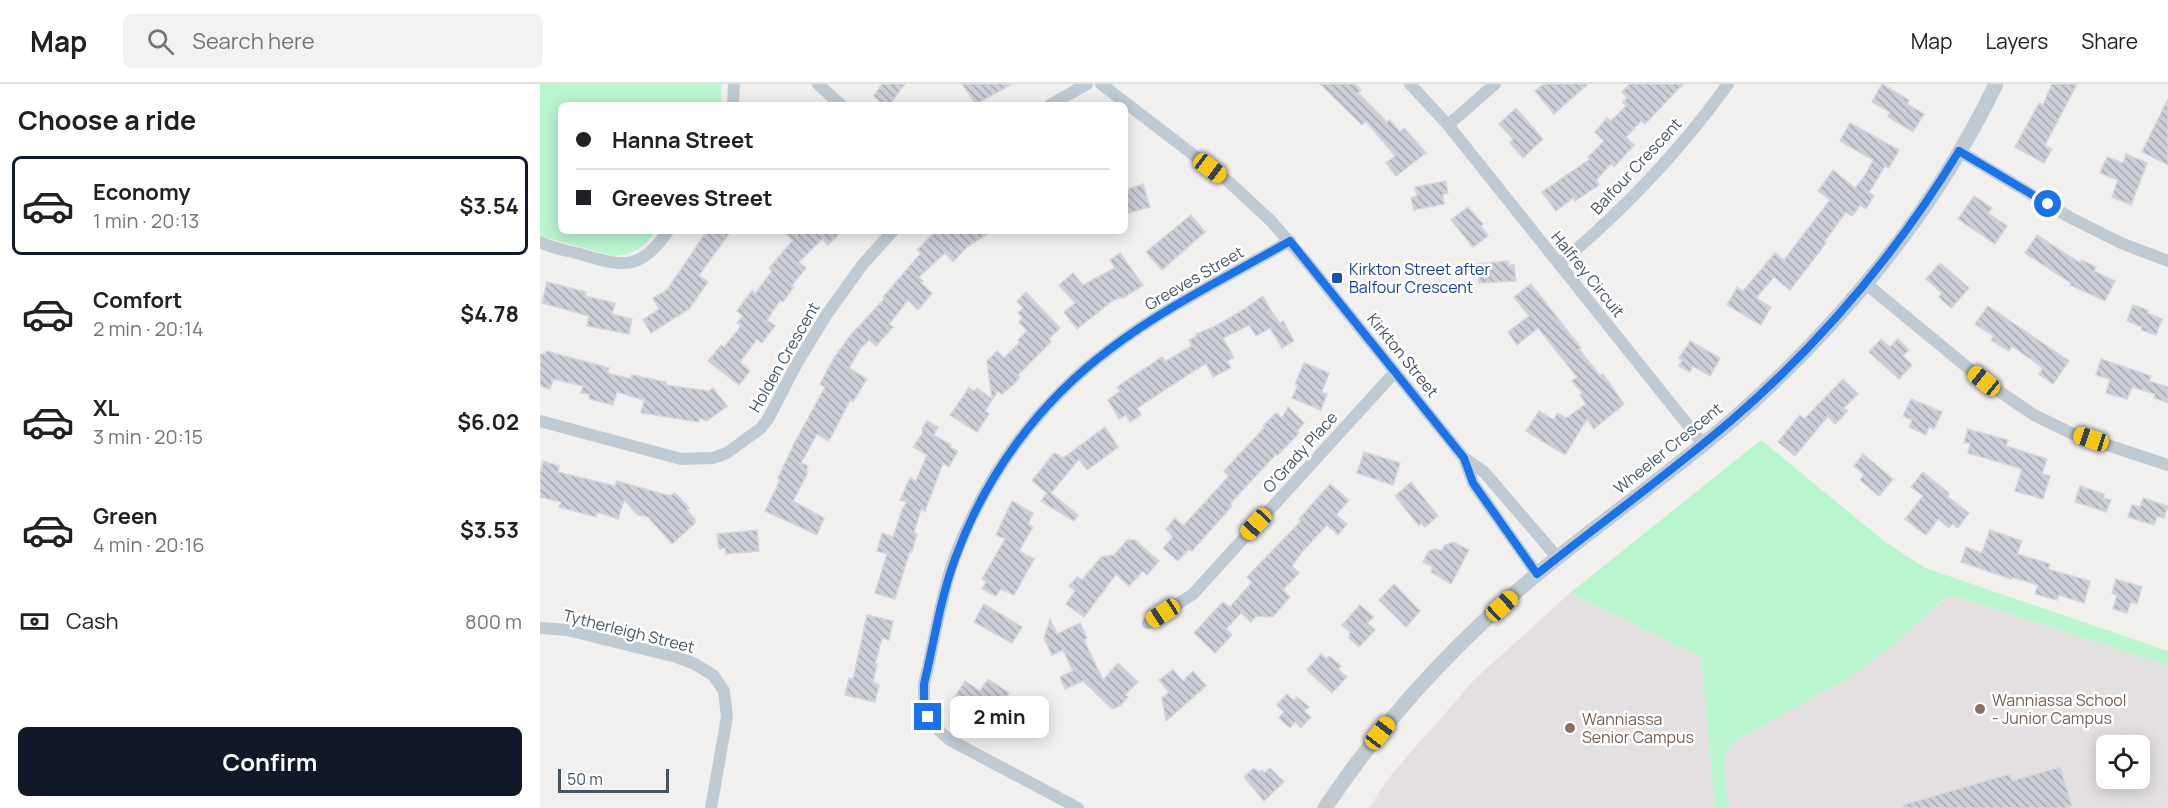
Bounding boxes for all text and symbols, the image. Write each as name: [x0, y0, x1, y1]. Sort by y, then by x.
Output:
search box: [123, 14, 543, 68]
text: Map: [30, 22, 87, 60]
icon: search: [144, 25, 177, 58]
text: Search here: [192, 26, 315, 56]
text: Map: [1911, 27, 1952, 55]
text: Layers: [1985, 27, 2048, 55]
text: Share: [2081, 27, 2138, 55]
text: Choose a ride: [18, 101, 196, 138]
street label: Balfour Crescent: [1586, 113, 1686, 219]
text: Hanna Street: [612, 125, 754, 155]
car: [1190, 150, 1230, 186]
text: Economy: [93, 177, 191, 207]
icon: car: [21, 179, 75, 233]
text: Greeves Street: [612, 183, 773, 213]
route start: [2034, 190, 2061, 217]
text: $3.54: [459, 191, 519, 221]
text: 1 min · 20:13: [93, 207, 199, 234]
street label: Halfrey Circuit: [1546, 226, 1630, 322]
street label: Greeves Street: [1140, 241, 1248, 315]
place label: Kirkton Street after Balfour Crescent: [1349, 258, 1490, 298]
marker: Kirkton Street after Balfour Crescent: [1330, 271, 1344, 285]
text: Comfort: [93, 285, 182, 315]
icon: car: [21, 287, 75, 341]
street label: Holden Crescent: [743, 298, 825, 416]
text: $4.78: [460, 299, 519, 329]
street label: Kirkton Street: [1362, 308, 1444, 402]
text: 2 min · 20:14: [93, 315, 204, 342]
car: [1964, 363, 2004, 399]
text: XL: [93, 393, 119, 423]
icon: car: [21, 395, 75, 449]
street label: Wheeler Crescent: [1609, 397, 1727, 499]
text: $6.02: [457, 407, 519, 437]
street label: O'Grady Place: [1258, 407, 1342, 497]
text: 3 min · 20:15: [93, 423, 203, 450]
car: [2071, 425, 2111, 453]
text: Green: [93, 501, 158, 531]
icon: car: [21, 503, 75, 557]
car: [1237, 505, 1275, 543]
text: $3.53: [460, 515, 519, 545]
text: 4 min · 20:16: [93, 531, 205, 558]
car: [1483, 587, 1521, 625]
car: [1143, 596, 1183, 630]
street label: Tytherleigh Street: [561, 604, 697, 658]
icon: cash: [18, 605, 51, 638]
text: Cash: [66, 606, 119, 636]
text: 800 m: [465, 608, 522, 635]
place label: Wanniassa School - Junior Campus: [1992, 689, 2127, 729]
callout: 2 min: [949, 696, 1048, 738]
marker: Wanniassa School - Junior Campus: [1973, 702, 1987, 716]
route end: [914, 703, 941, 730]
text: 2 min: [973, 703, 1026, 730]
place label: Wanniassa Senior Campus: [1582, 708, 1694, 748]
car: [1362, 713, 1398, 753]
marker: Wanniassa Senior Campus: [1563, 721, 1577, 735]
button: Confirm: [18, 727, 522, 796]
map controls: [2096, 735, 2150, 789]
button: locate: [2096, 735, 2150, 789]
scale bar: [558, 766, 669, 794]
text: 50 m: [567, 768, 603, 790]

